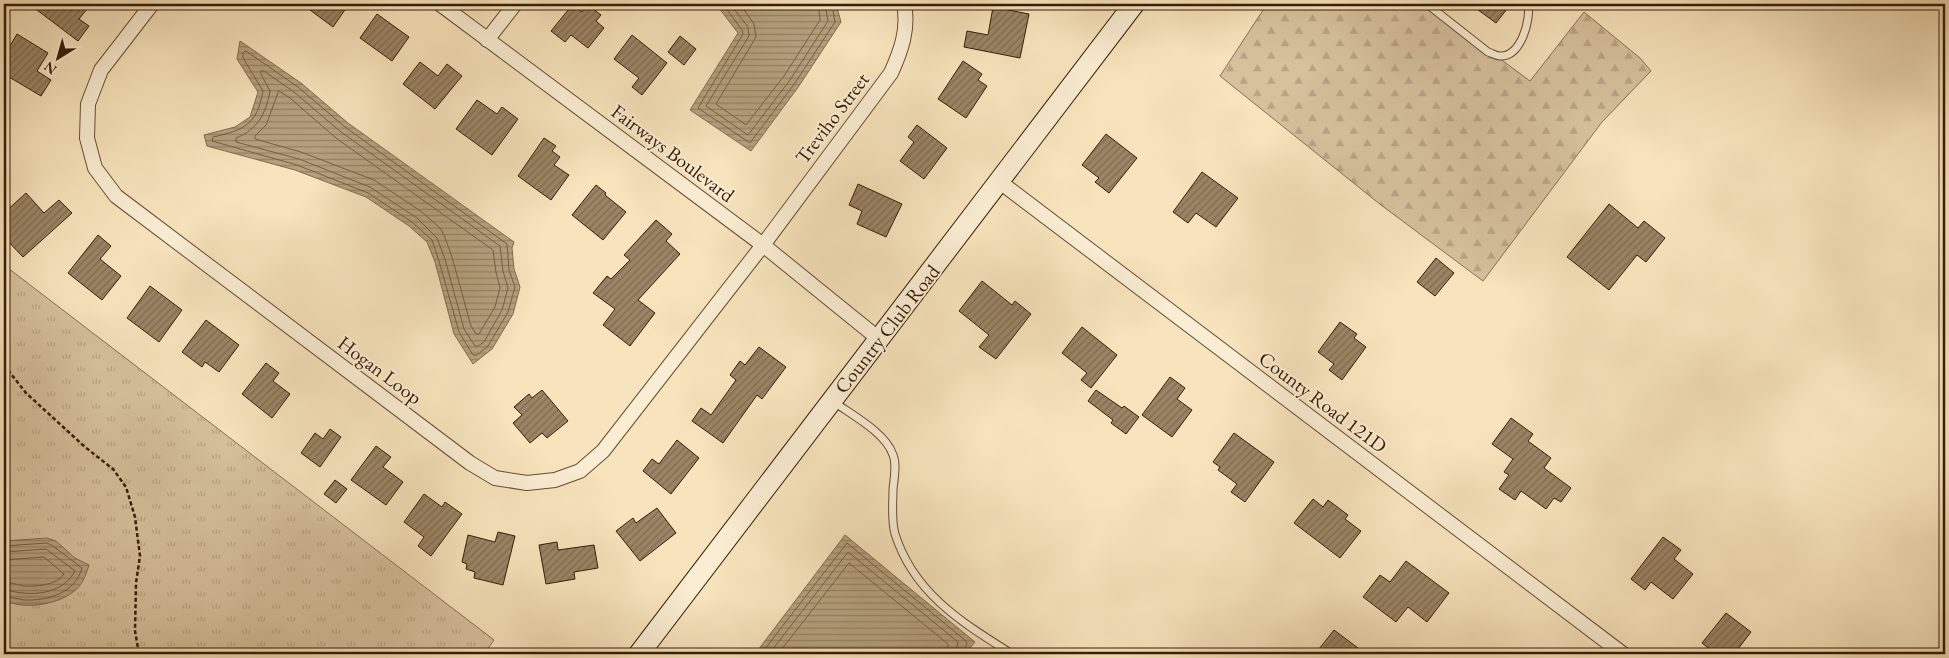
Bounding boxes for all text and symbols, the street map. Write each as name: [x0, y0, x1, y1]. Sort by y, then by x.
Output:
north arrow: [32, 32, 82, 82]
text: N: [40, 57, 60, 79]
street label: Treviho Street: [789, 67, 875, 169]
street label: Fairways Boulevard: [606, 98, 740, 208]
street label: Country Club Road: [829, 259, 946, 399]
street label: Hogan Loop: [333, 330, 427, 410]
street label: County Road 121D: [1254, 345, 1392, 459]

